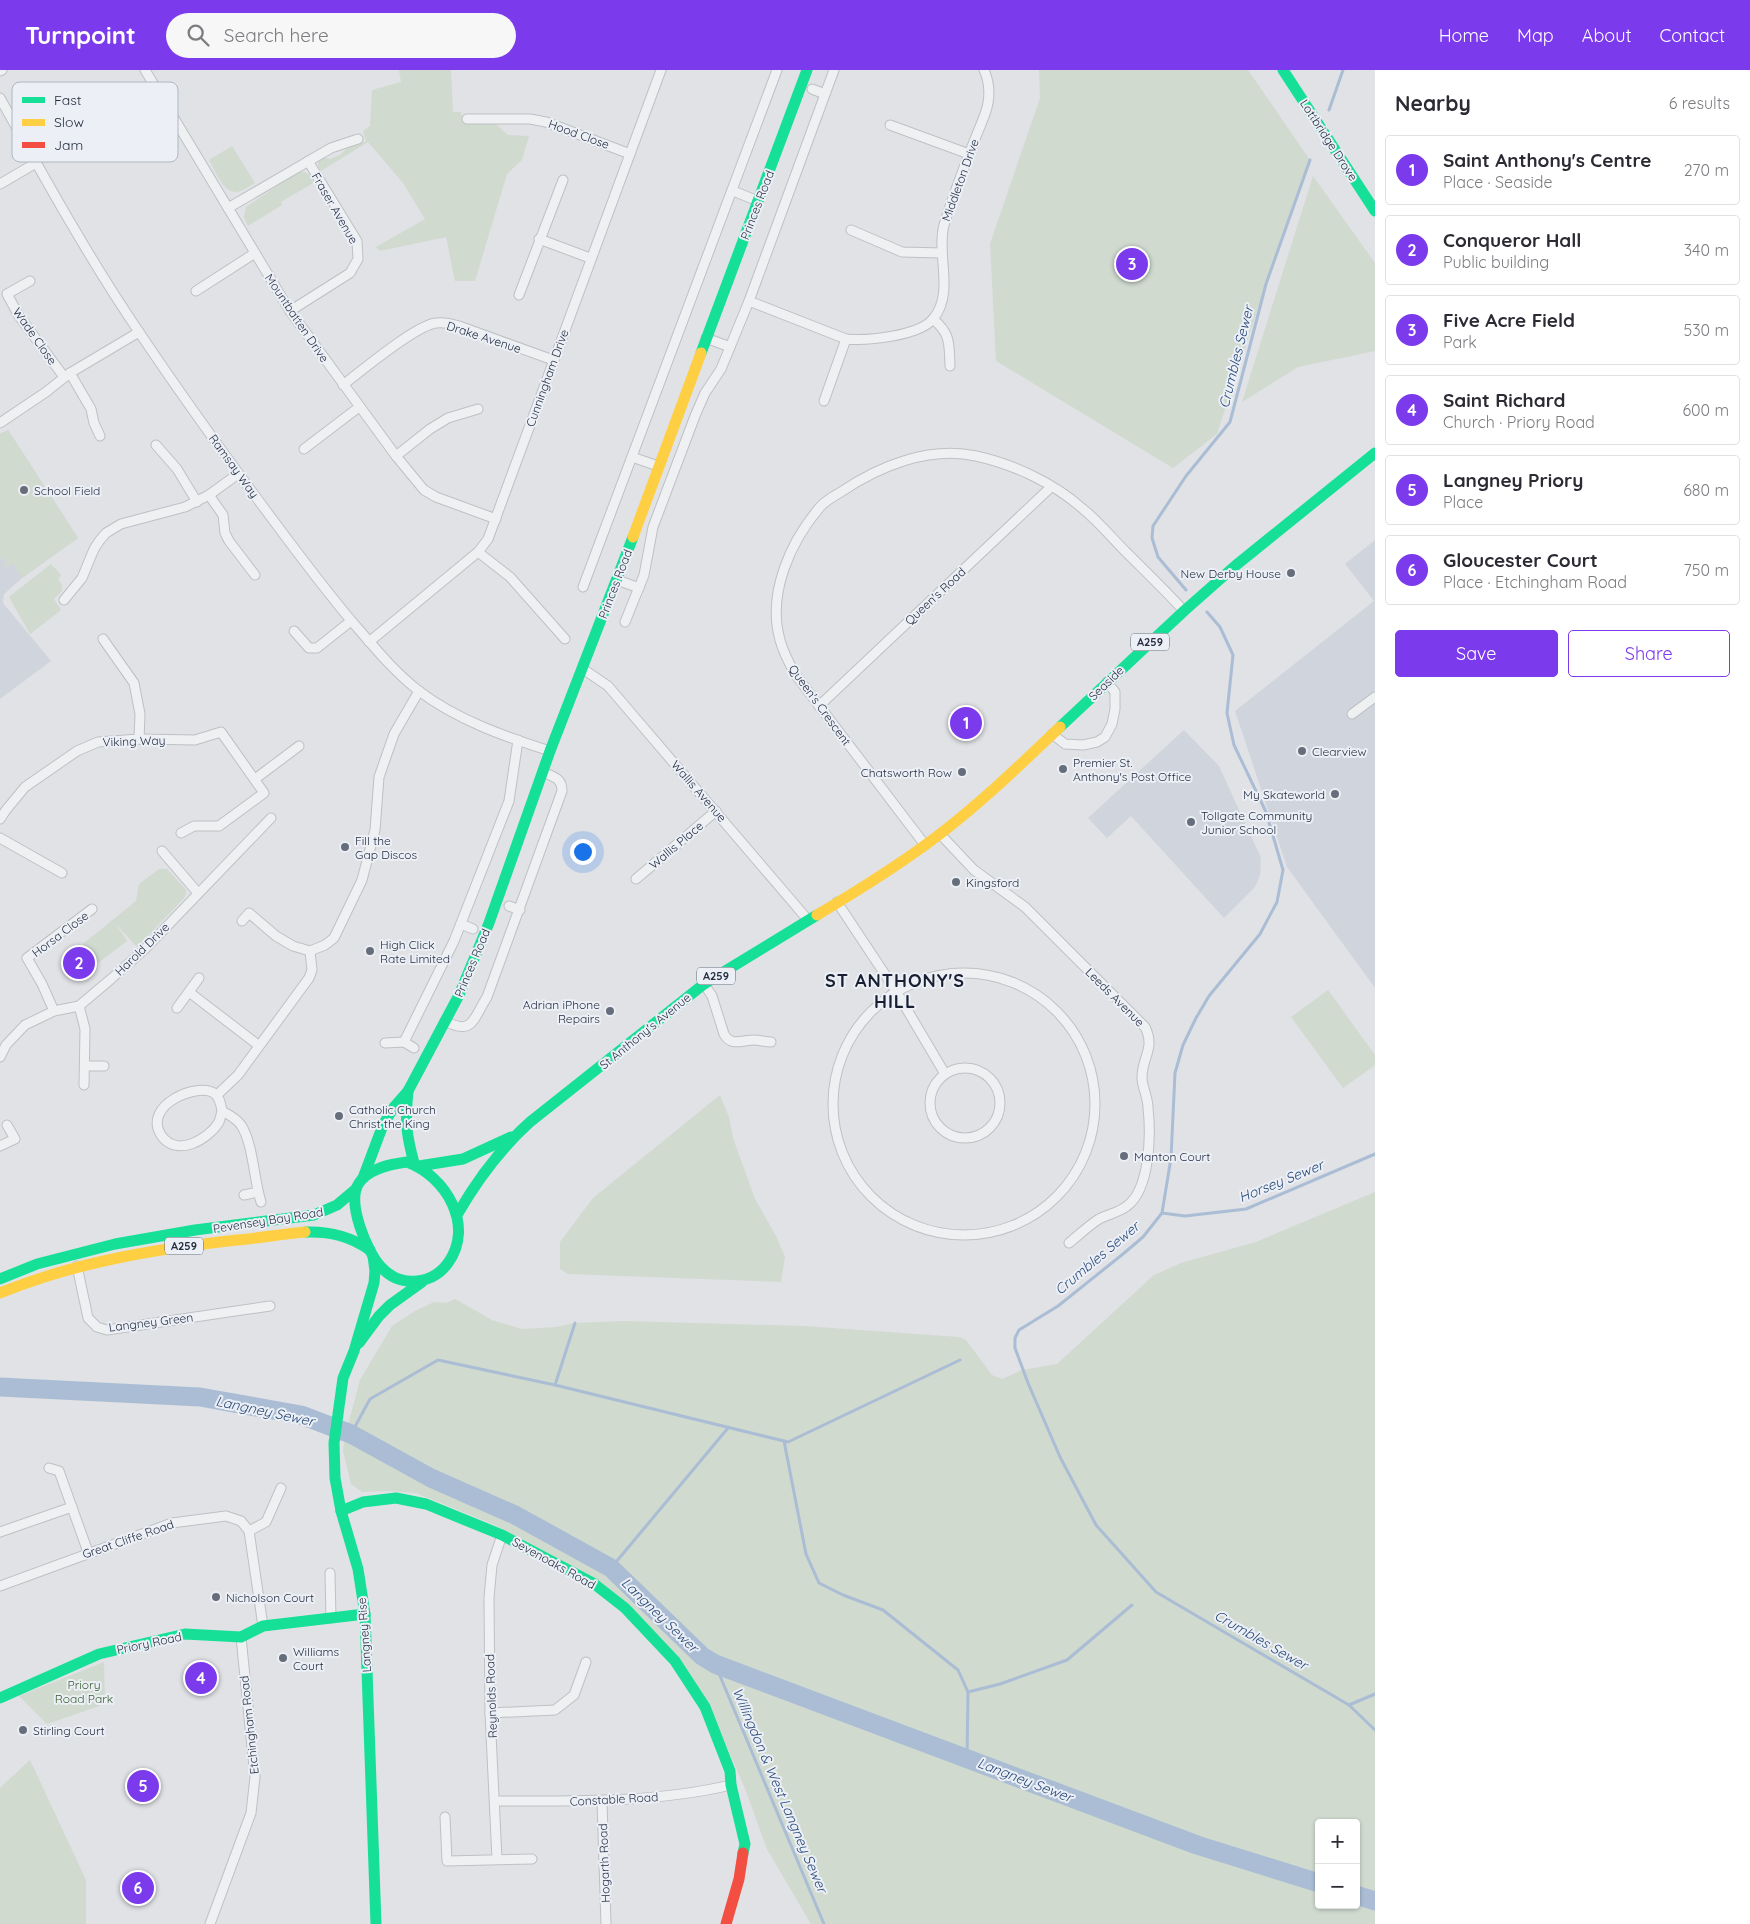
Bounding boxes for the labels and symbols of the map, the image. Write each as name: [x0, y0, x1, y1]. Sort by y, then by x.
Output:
legend: [12, 82, 178, 162]
text: Fast: [54, 91, 82, 109]
street label: Lottbridge Drove: [1297, 96, 1361, 184]
text: Slow: [54, 113, 84, 131]
street label: Hood Close: [546, 116, 612, 152]
text: Jam: [54, 136, 83, 154]
street label: Middleton Drive: [938, 136, 982, 223]
street label: Princes Road: [737, 168, 777, 242]
street label: Fraser Avenue: [309, 170, 362, 246]
pin: 3: [1116, 245, 1148, 283]
street label: Mountbatten Drive: [262, 271, 332, 365]
water label: Crumbles Sewer: [1215, 302, 1258, 410]
street label: Wade Close: [10, 305, 60, 368]
street label: Drake Avenue: [445, 318, 523, 356]
street label: Cunningham Drive: [522, 327, 572, 429]
street label: Ramsay Way: [206, 431, 262, 501]
place label: School Field: [34, 483, 100, 498]
marker: School Field: [18, 484, 30, 496]
street label: Princes Road: [595, 547, 635, 621]
street label: Queen's Road: [901, 564, 969, 628]
place label: New Derby House: [1181, 566, 1281, 581]
marker: New Derby House: [1285, 567, 1297, 579]
road number: A259: [1131, 634, 1169, 650]
street label: Queen's Crescent: [786, 662, 854, 748]
street label: Seaside: [1085, 662, 1127, 703]
pin: 1: [950, 704, 982, 742]
street label: Viking Way: [102, 732, 166, 750]
place label: Clearview: [1312, 744, 1367, 759]
marker: Clearview: [1296, 745, 1308, 757]
place label: Premier St. Anthony's Post Office: [1073, 755, 1192, 784]
street label: Wallis Avenue: [668, 757, 730, 825]
marker: Premier St. Anthony's Post Office: [1057, 763, 1069, 775]
place label: Chatsworth Row: [861, 765, 952, 780]
marker: Chatsworth Row: [956, 766, 968, 778]
place label: My Skateworld: [1243, 787, 1325, 802]
marker: My Skateworld: [1329, 788, 1341, 800]
place label: Tollgate Community Junior School: [1201, 808, 1312, 837]
marker: Tollgate Community Junior School: [1185, 816, 1197, 828]
street label: Wallis Place: [646, 818, 706, 872]
place label: Fill the Gap Discos: [355, 833, 418, 862]
your location: [570, 839, 596, 865]
marker: Fill the Gap Discos: [339, 841, 351, 853]
place label: Kingsford: [966, 875, 1019, 890]
marker: Kingsford: [950, 876, 962, 888]
street label: Horsa Close: [29, 908, 91, 960]
street label: Harold Drive: [112, 919, 172, 979]
street label: Princes Road: [451, 926, 493, 1000]
place label: High Click Rate Limited: [380, 937, 450, 966]
pin: 2: [63, 944, 95, 982]
marker: High Click Rate Limited: [364, 945, 376, 957]
street label: Leeds Avenue: [1082, 964, 1148, 1030]
road number: A259: [697, 968, 735, 984]
district label: ST ANTHONY'S HILL: [825, 969, 965, 1013]
street label: St Anthony's Avenue: [596, 990, 694, 1072]
place label: Adrian iPhone Repairs: [523, 997, 600, 1026]
marker: Adrian iPhone Repairs: [604, 1005, 616, 1017]
place label: Catholic Church Christ the King: [349, 1102, 436, 1131]
marker: Catholic Church Christ the King: [333, 1110, 345, 1122]
place label: Manton Court: [1134, 1149, 1210, 1164]
marker: Manton Court: [1118, 1150, 1130, 1162]
water label: Horsey Sewer: [1236, 1155, 1327, 1206]
street label: Pevensey Bay Road: [212, 1204, 324, 1236]
water label: Crumbles Sewer: [1051, 1216, 1144, 1299]
road number: A259: [165, 1238, 203, 1254]
street label: Langney Green: [108, 1309, 194, 1335]
water label: Langney Sewer: [214, 1392, 317, 1431]
street label: Great Cliffe Road: [80, 1516, 176, 1562]
street label: Sevenoaks Road: [510, 1534, 598, 1592]
water label: Langney Sewer: [618, 1574, 703, 1657]
place label: Nicholson Court: [226, 1590, 314, 1605]
marker: Nicholson Court: [210, 1591, 222, 1603]
street label: Langney Rise: [354, 1597, 374, 1673]
water label: Crumbles Sewer: [1211, 1606, 1312, 1675]
street label: Priory Road: [115, 1629, 183, 1657]
place label: Williams Court: [293, 1644, 339, 1673]
marker: Williams Court: [277, 1652, 289, 1664]
street label: Reynolds Road: [482, 1654, 500, 1738]
pin: 4: [185, 1659, 217, 1697]
street label: Etchingham Road: [236, 1675, 262, 1775]
park label: Priory Road Park: [55, 1677, 113, 1706]
water label: Willingdon & West Langney Sewer: [729, 1685, 832, 1897]
place label: Stirling Court: [33, 1723, 105, 1738]
marker: Stirling Court: [17, 1724, 29, 1736]
water label: Langney Sewer: [975, 1754, 1076, 1807]
pin: 5: [127, 1767, 159, 1805]
street label: Constable Road: [569, 1789, 659, 1809]
street label: Hogarth Road: [595, 1823, 613, 1903]
pin: 6: [122, 1869, 154, 1907]

